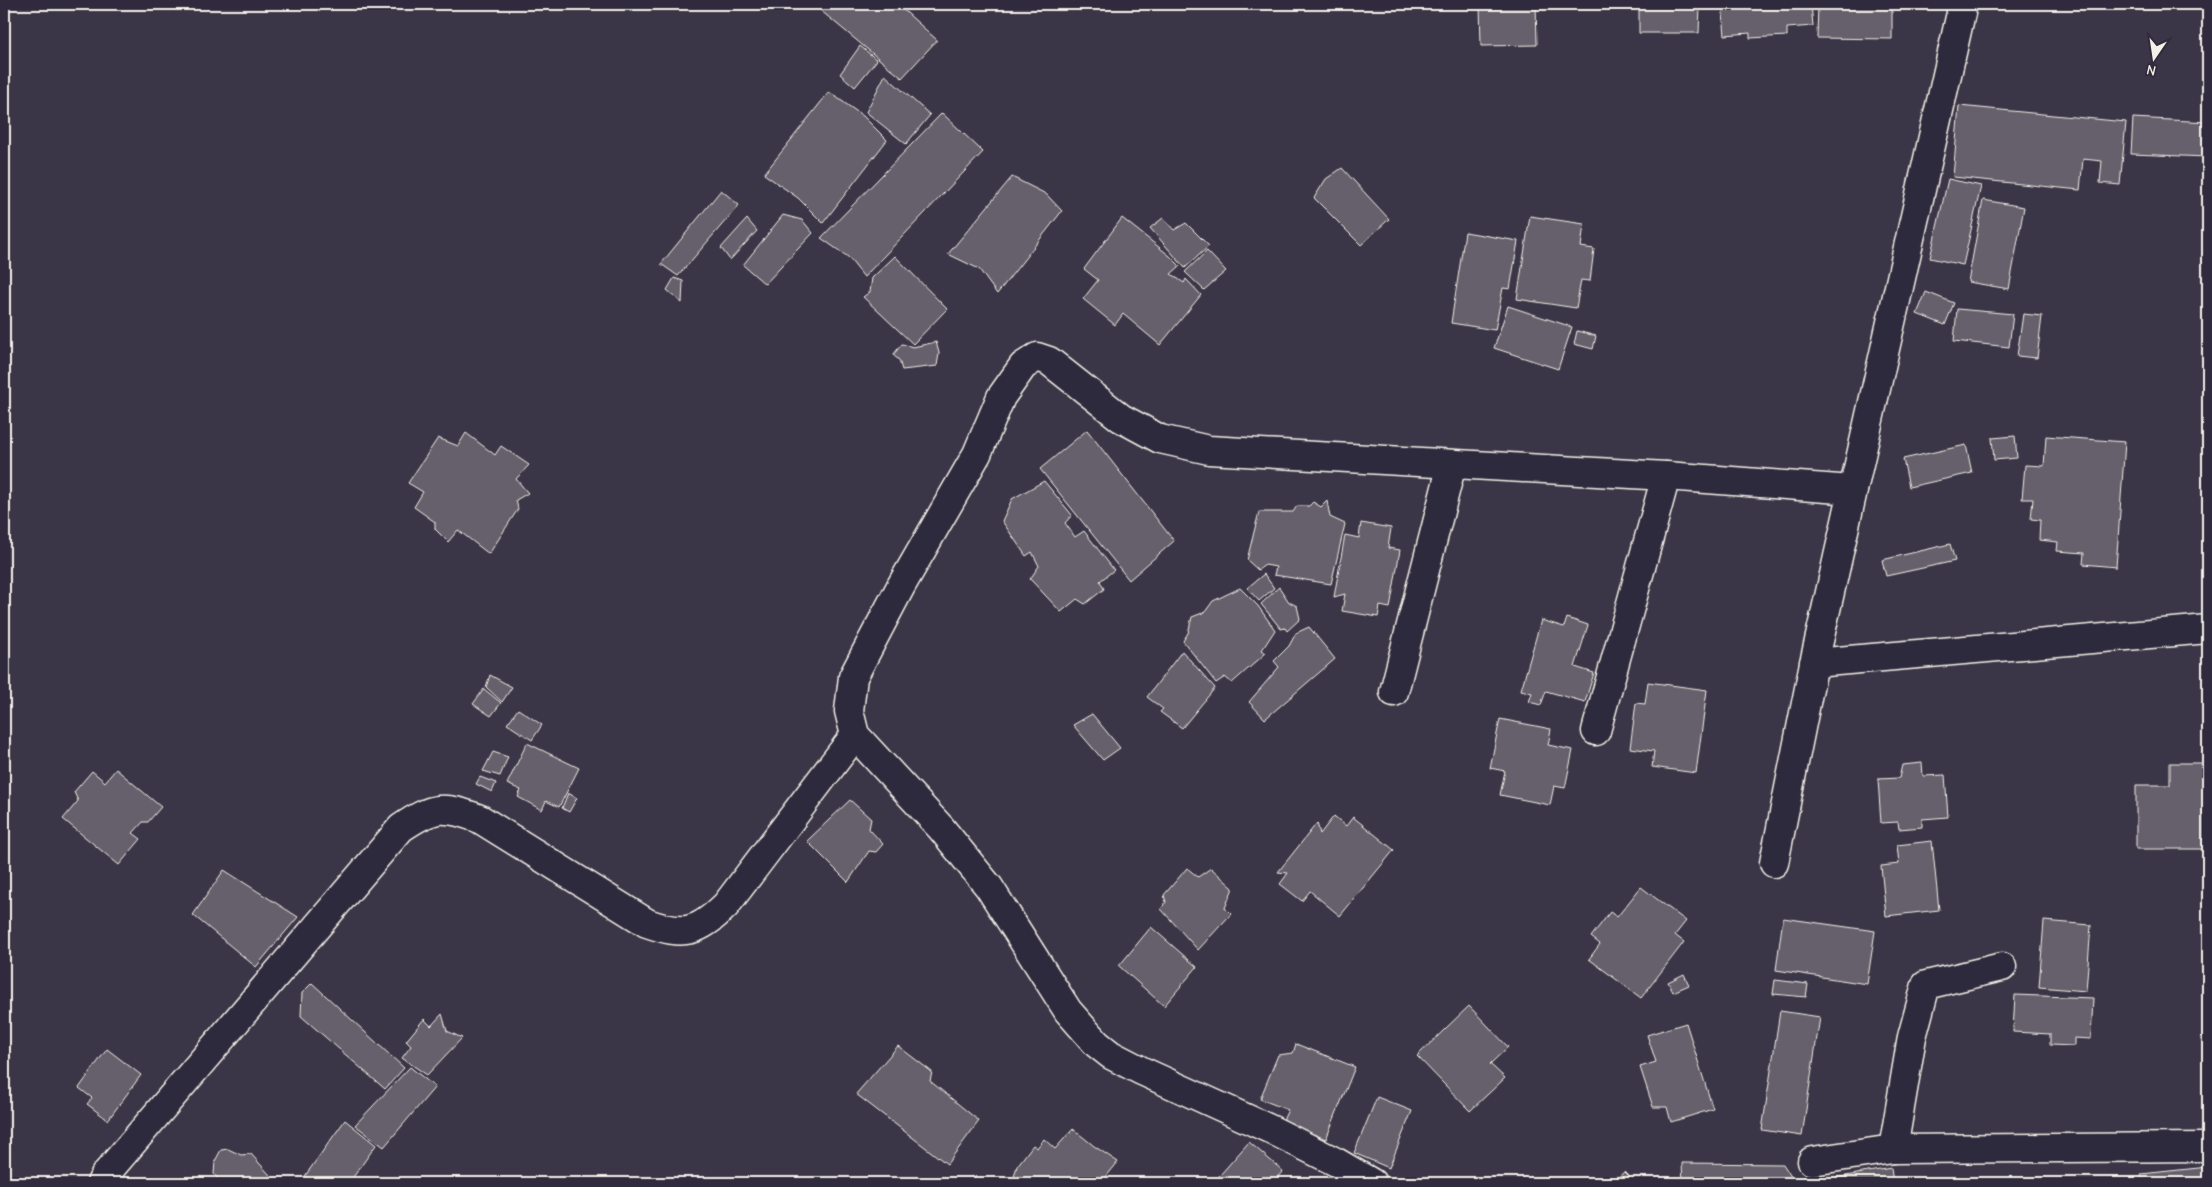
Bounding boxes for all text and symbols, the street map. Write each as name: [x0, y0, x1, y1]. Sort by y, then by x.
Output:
north arrow: [2130, 32, 2180, 82]
text: N: [2145, 61, 2158, 79]

